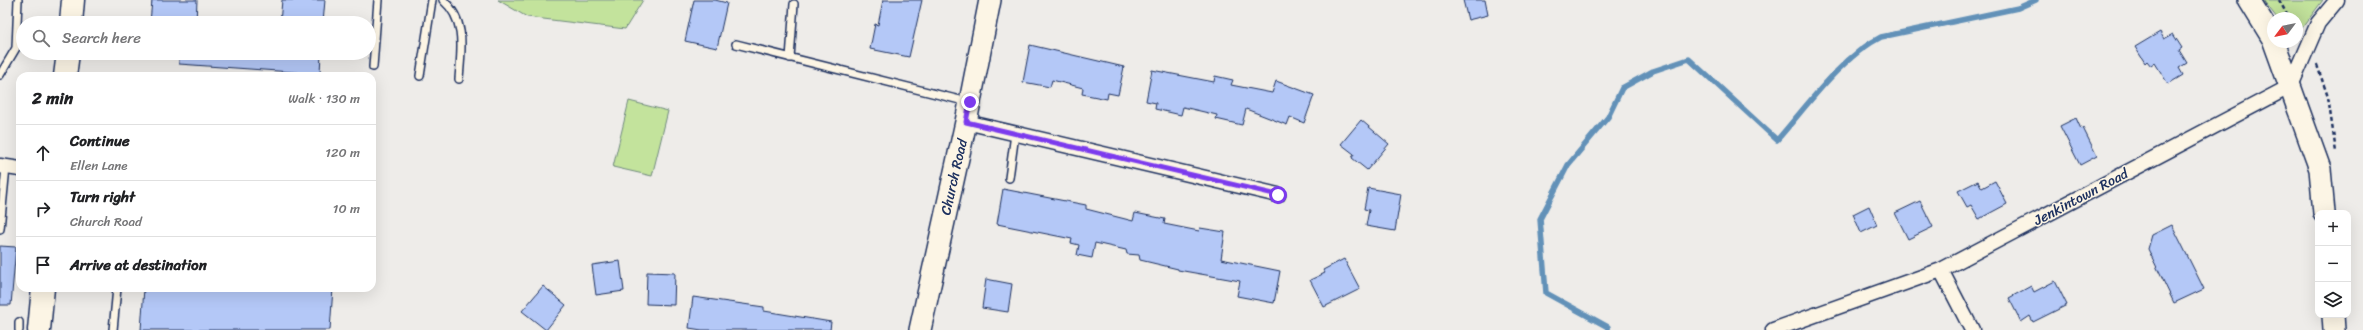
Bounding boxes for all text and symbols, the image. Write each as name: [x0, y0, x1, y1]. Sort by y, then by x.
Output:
north arrow: [2267, 12, 2303, 48]
search box: [16, 16, 376, 60]
text: Search here: [62, 25, 141, 51]
icon: search: [30, 27, 52, 49]
text: 2 min: [32, 83, 73, 113]
text: Walk · 130 m: [288, 87, 360, 110]
route end: [961, 93, 979, 111]
text: Continue: [70, 128, 130, 154]
street label: Church Road: [933, 135, 975, 217]
text: 120 m: [325, 141, 360, 164]
icon: ahead: [32, 142, 54, 164]
text: Ellen Lane: [70, 154, 128, 177]
street label: Jenkintown Road: [2028, 161, 2134, 233]
text: Turn right: [70, 184, 135, 210]
route start: [1269, 186, 1287, 204]
text: 10 m: [333, 197, 360, 220]
icon: right: [32, 198, 54, 220]
text: Church Road: [70, 210, 142, 233]
map controls: [2315, 210, 2351, 318]
button: +: [2315, 210, 2351, 246]
button: −: [2315, 246, 2351, 282]
text: Arrive at destination: [70, 252, 207, 278]
icon: arrive: [32, 254, 54, 276]
button: layers: [2315, 282, 2351, 318]

